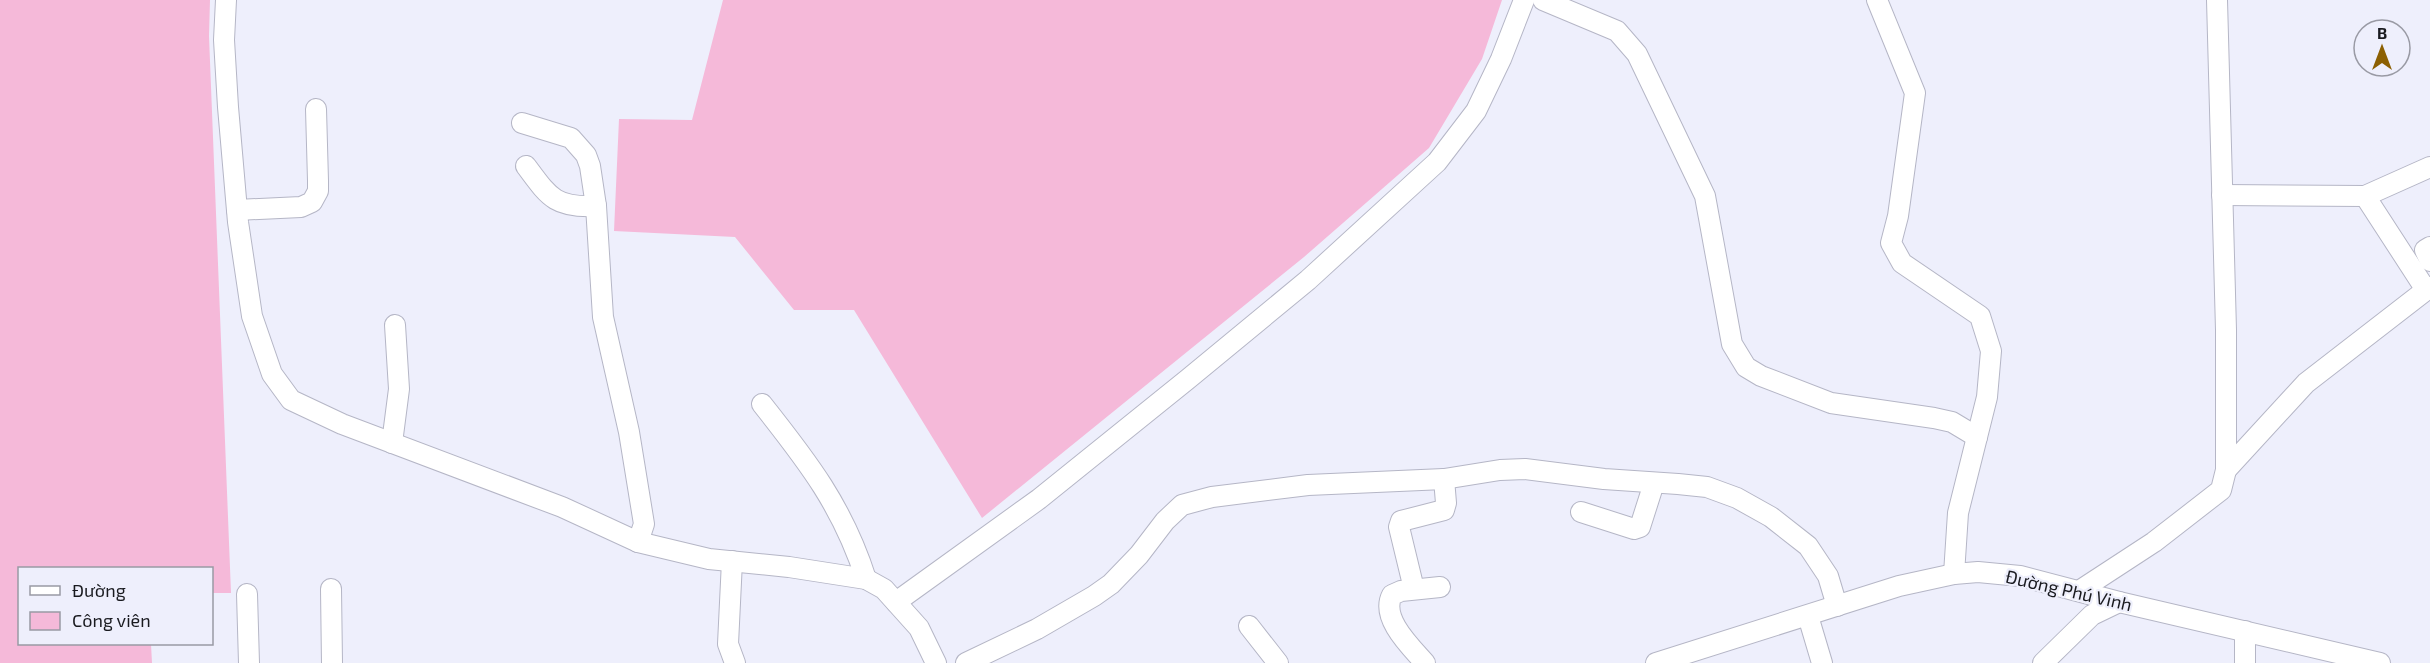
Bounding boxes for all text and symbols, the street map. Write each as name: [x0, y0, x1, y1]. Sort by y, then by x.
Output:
north arrow: [2352, 18, 2412, 78]
text: B: [2377, 23, 2387, 42]
street label: Đường Phú Vinh: [2004, 565, 2134, 615]
legend: [18, 567, 213, 645]
text: Đường: [72, 579, 126, 601]
text: Công viên: [72, 609, 151, 631]

